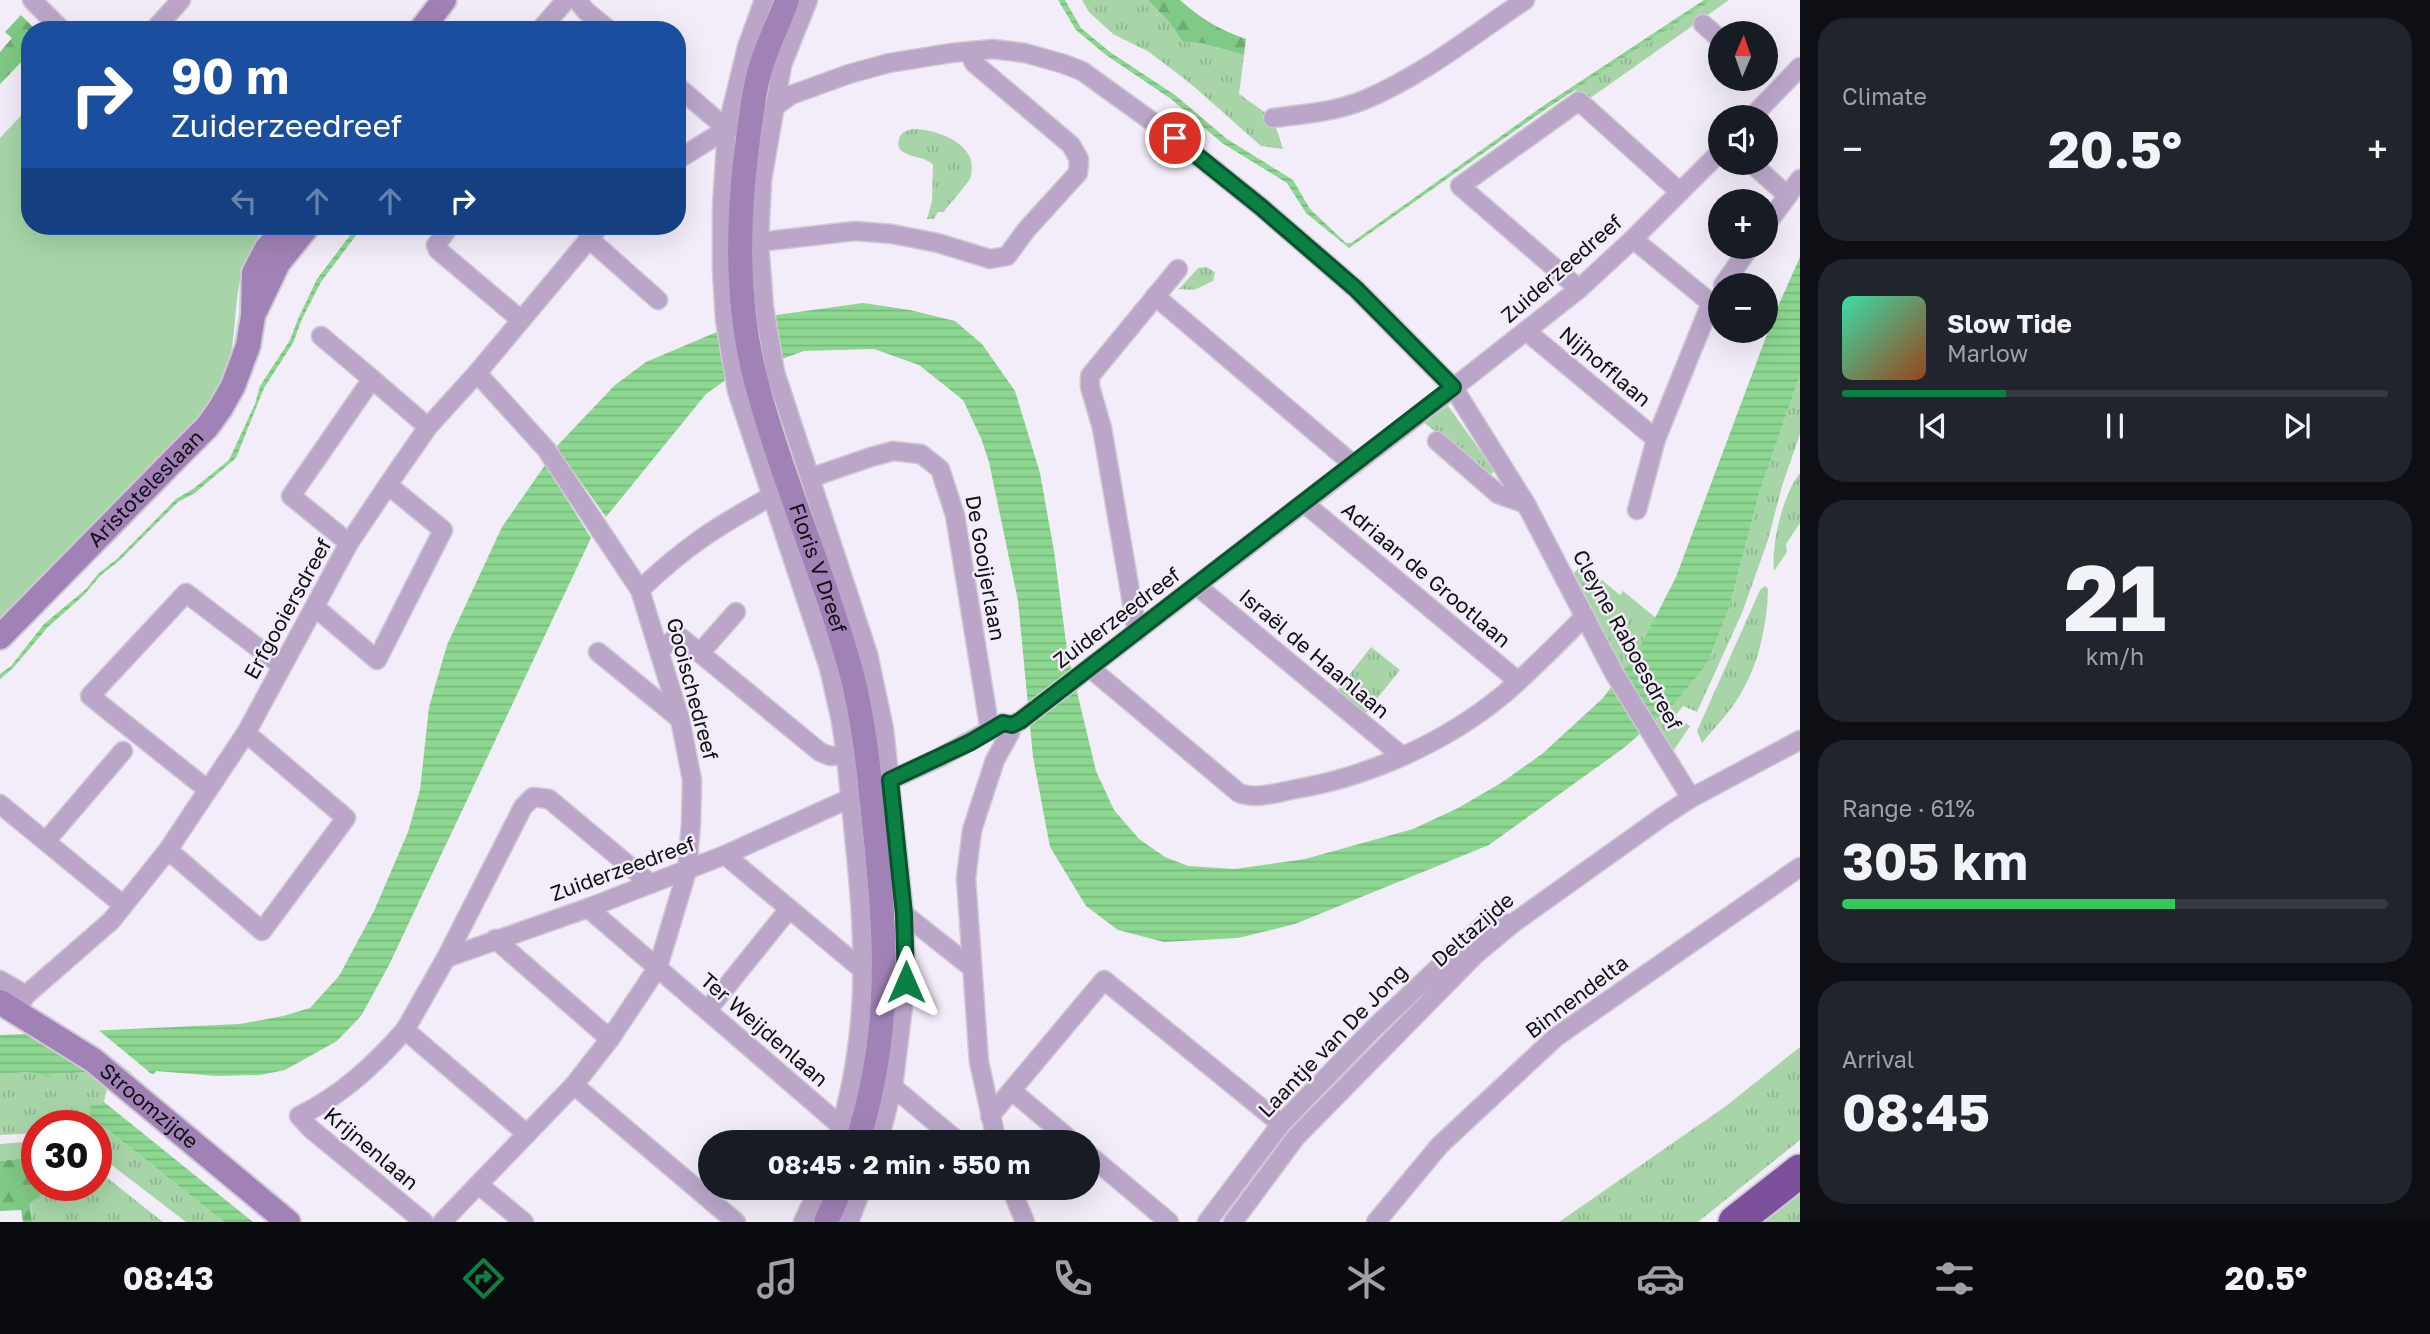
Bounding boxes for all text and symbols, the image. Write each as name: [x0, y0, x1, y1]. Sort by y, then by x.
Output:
north arrow: [1708, 21, 1778, 91]
map controls: [1708, 21, 1778, 343]
text: 90 m: [171, 46, 289, 105]
icon: right: [56, 49, 147, 140]
text: Climate: [1842, 82, 1927, 110]
button: sound: [1708, 105, 1778, 175]
text: Zuiderzeedreef: [171, 106, 402, 144]
pin: [1145, 108, 1205, 168]
text: 20.5°: [2048, 117, 2182, 179]
icon: arrive: [1156, 119, 1194, 157]
text: −: [1842, 126, 1863, 171]
text: +: [2367, 126, 2388, 171]
icon: left: [225, 182, 263, 220]
icon: ahead: [298, 182, 336, 220]
icon: ahead: [371, 182, 409, 220]
icon: right: [444, 182, 482, 220]
button: +: [1708, 189, 1778, 259]
street label: Zuiderzeedreef: [1496, 208, 1627, 328]
button: −: [1708, 273, 1778, 343]
text: Slow Tide: [1947, 308, 2072, 339]
street label: Nijhofflaan: [1555, 320, 1657, 412]
text: Marlow: [1947, 339, 2028, 367]
icon: previous: [1914, 407, 1952, 445]
icon: pause: [2096, 407, 2134, 445]
icon: next: [2278, 407, 2316, 445]
street label: Aristoteleslaan: [82, 424, 208, 552]
street label: De Gooijerlaan: [960, 493, 1012, 643]
street label: Adriaan de Grootlaan: [1337, 496, 1516, 653]
street label: Floris V Dreef: [784, 499, 853, 636]
street label: Erfgooiersdreef: [238, 533, 337, 683]
text: 21: [2064, 542, 2166, 651]
street label: Cleyne Raboesdreef: [1568, 545, 1688, 735]
street label: Zuiderzeedreef: [1048, 561, 1185, 673]
street label: Israël de Haanlaan: [1234, 583, 1395, 724]
street label: Gooischedreef: [662, 615, 725, 763]
text: km/h: [2086, 642, 2144, 670]
text: Range · 61%: [1842, 794, 1975, 822]
text: 305 km: [1842, 829, 2028, 891]
street label: Zuiderzeedreef: [547, 830, 699, 906]
street label: Deltazijde: [1426, 886, 1519, 972]
position arrow: [869, 945, 943, 1019]
street label: Binnendelta: [1520, 949, 1633, 1043]
street label: Laantje van De Jong: [1252, 958, 1412, 1123]
street label: Ter Weijdenlaan: [695, 967, 834, 1092]
text: Arrival: [1842, 1045, 1914, 1073]
street label: Stroomzijde: [95, 1057, 204, 1154]
text: 08:45: [1842, 1080, 1990, 1142]
street label: Krijnenlaan: [319, 1101, 424, 1195]
speed limit sign: 30: [21, 1110, 112, 1201]
text: 08:45 · 2 min · 550 m: [768, 1149, 1030, 1180]
icon: directions: [459, 1254, 508, 1303]
icon: music: [753, 1254, 802, 1303]
icon: phone: [1048, 1254, 1097, 1303]
icon: climate: [1342, 1254, 1391, 1303]
icon: car: [1636, 1254, 1685, 1303]
icon: filters: [1930, 1254, 1979, 1303]
text: 08:43: [123, 1259, 214, 1297]
text: 20.5°: [2225, 1259, 2307, 1297]

